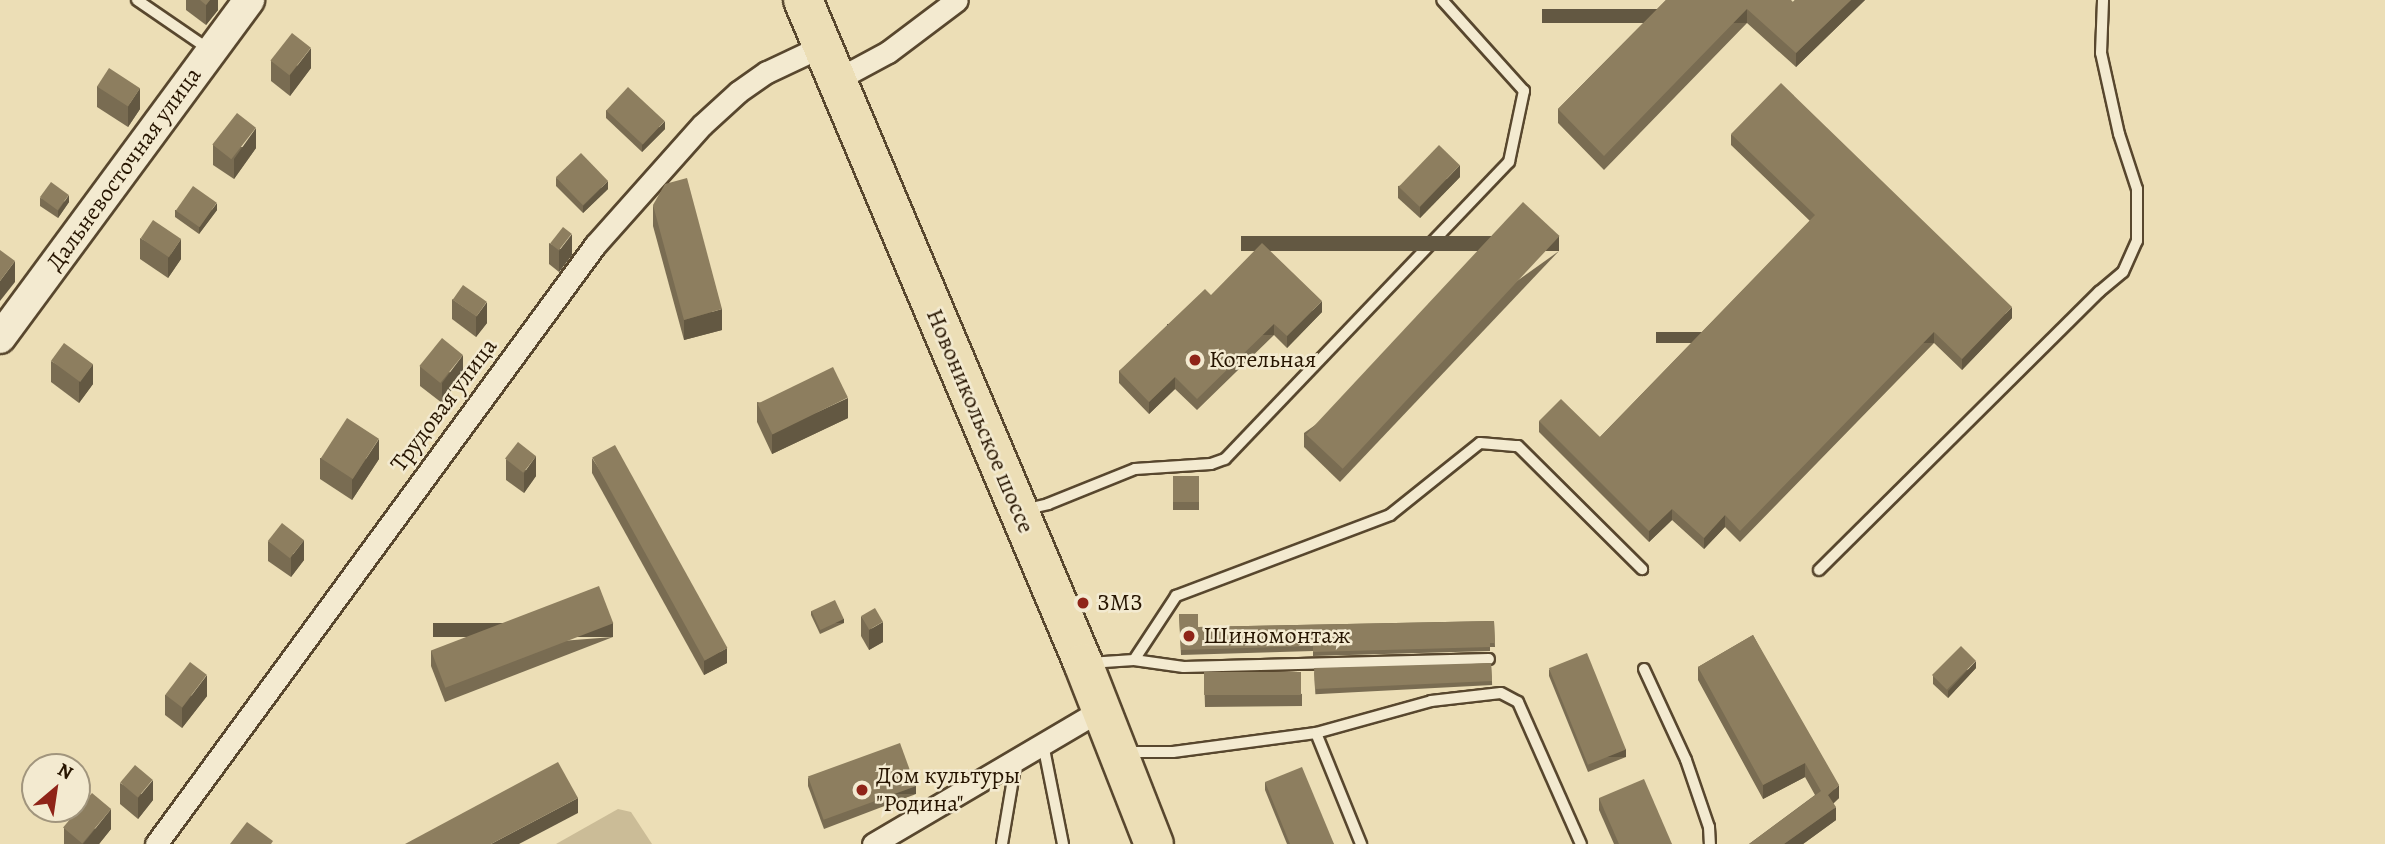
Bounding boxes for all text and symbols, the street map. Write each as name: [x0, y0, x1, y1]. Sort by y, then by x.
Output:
street label: Дальневосточная улица: [40, 62, 208, 276]
street label: Новоникольское шоссе: [920, 305, 1040, 537]
street label: Трудовая улица: [385, 333, 503, 477]
place label: Котельная: [1209, 346, 1316, 374]
marker: Котельная: [1187, 352, 1203, 368]
place label: ЗМЗ: [1097, 589, 1143, 617]
marker: ЗМЗ: [1075, 595, 1091, 611]
place label: Шиномонтаж: [1203, 622, 1350, 650]
marker: Шиномонтаж: [1181, 628, 1197, 644]
north arrow: [21, 753, 91, 823]
text: N: [53, 757, 78, 786]
place label: Дом культуры "Родина": [876, 762, 1020, 818]
marker: Дом культуры "Родина": [854, 782, 870, 798]

